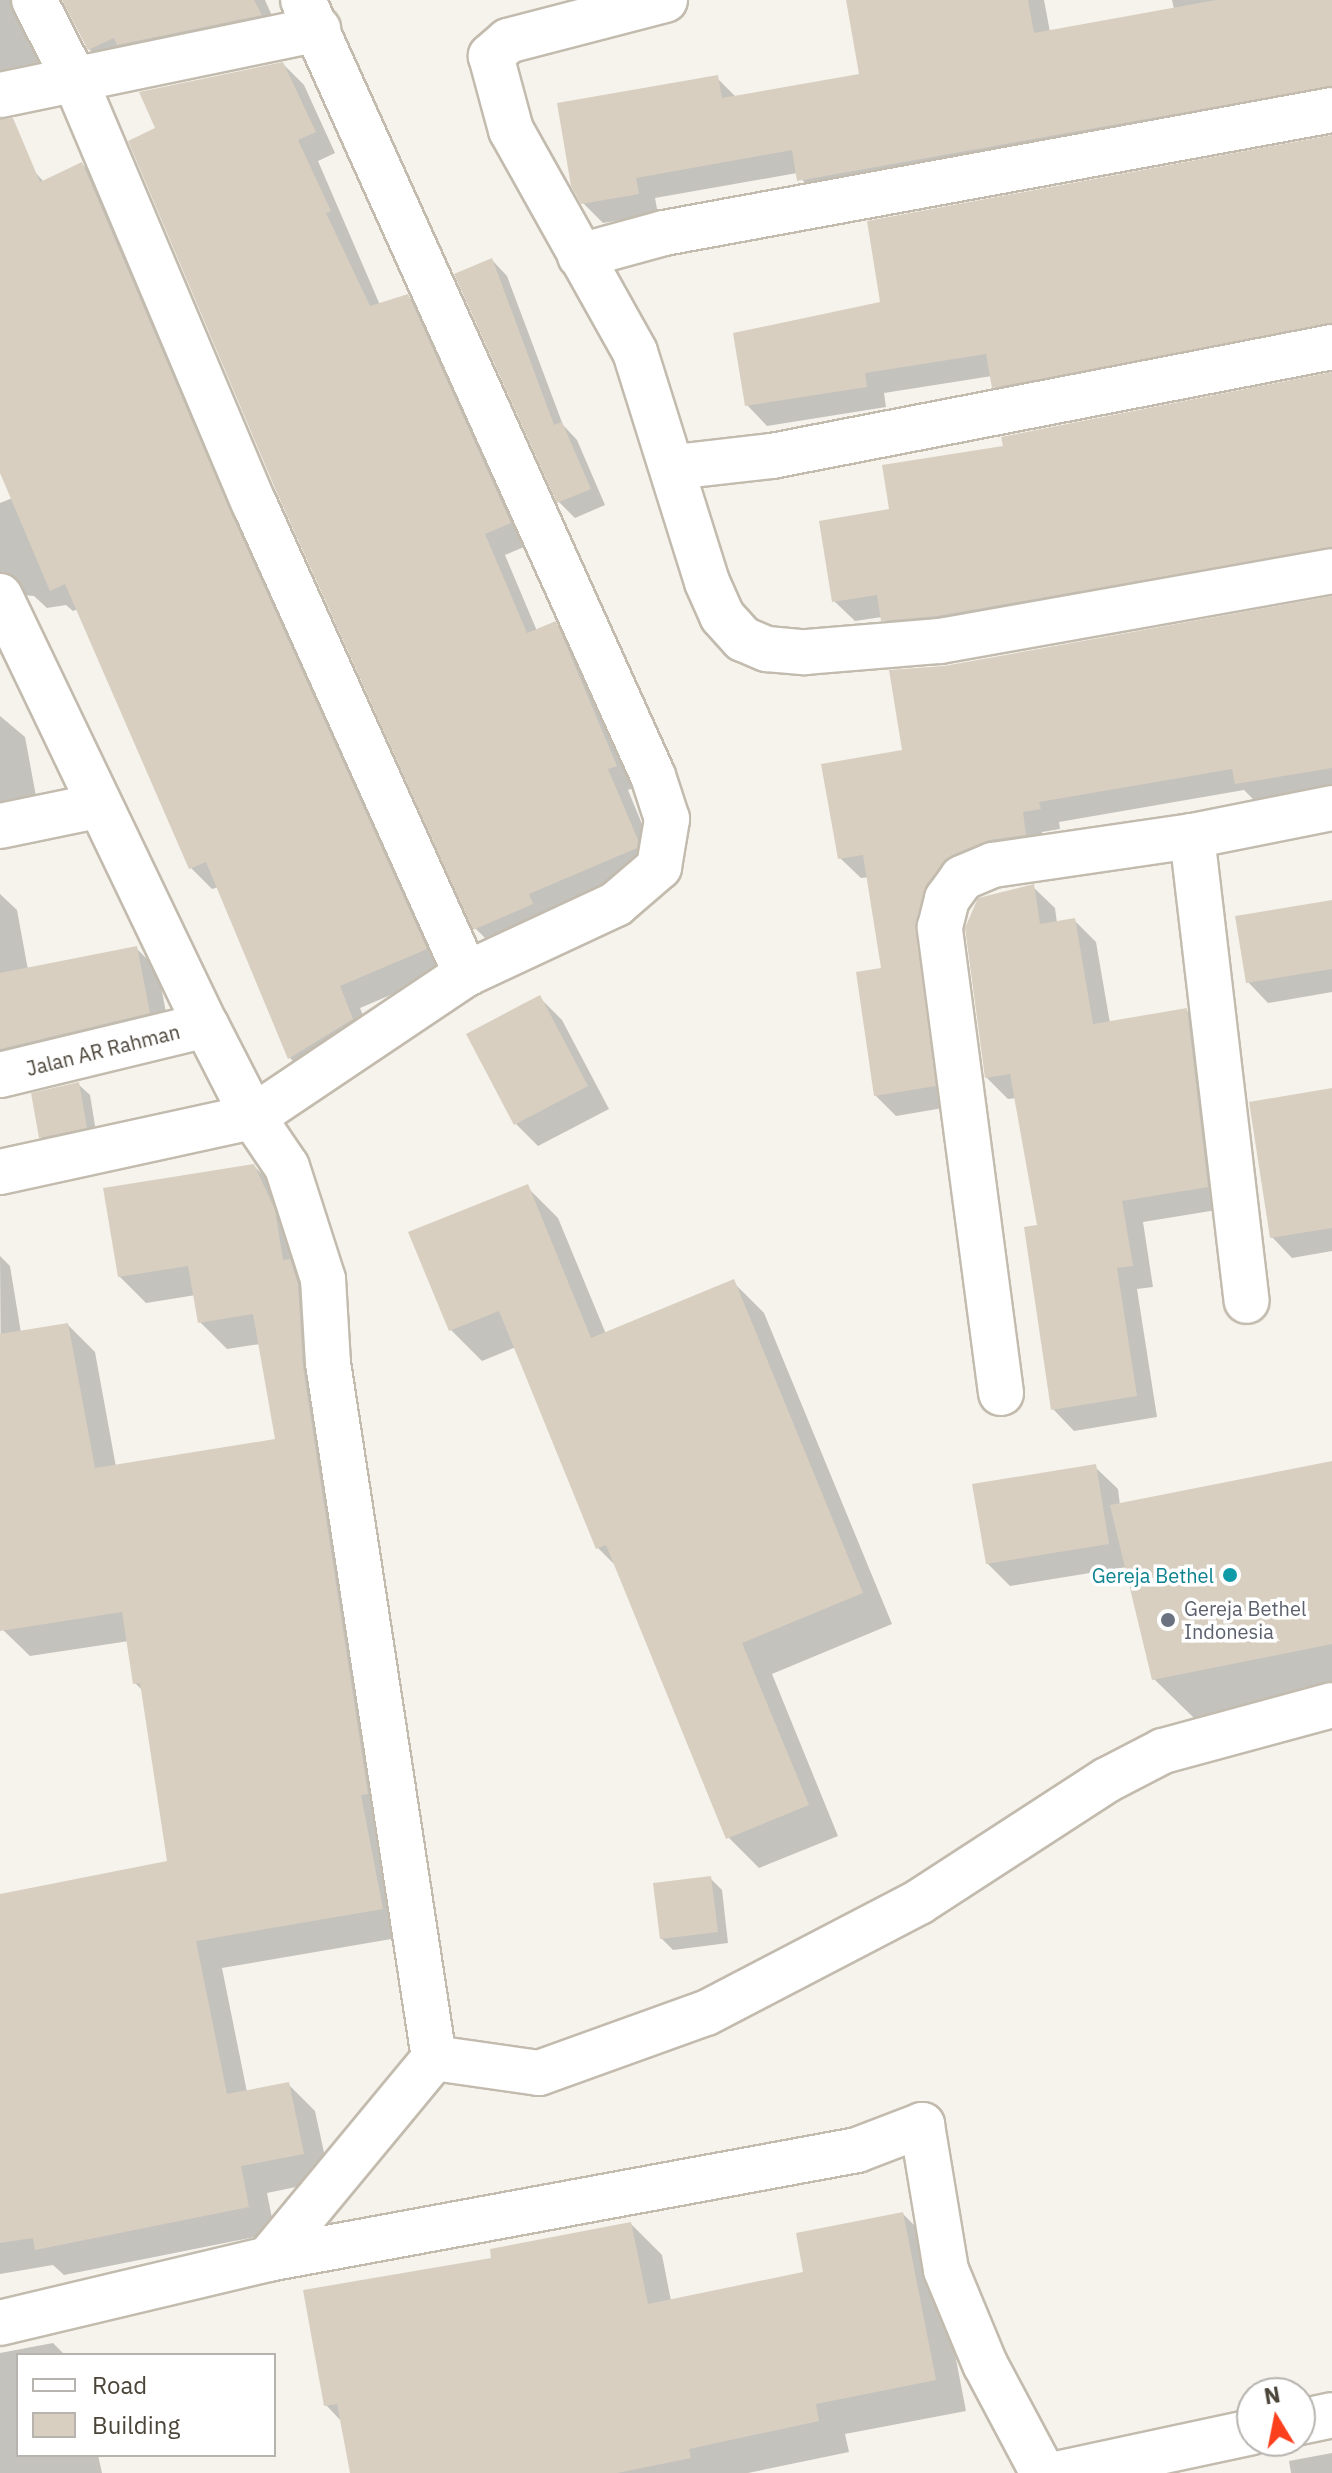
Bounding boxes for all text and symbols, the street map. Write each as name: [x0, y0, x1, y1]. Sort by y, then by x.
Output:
street label: Jalan AR Rahman: [24, 1019, 182, 1081]
place label: Gereja Bethel: [1092, 1563, 1214, 1587]
marker: Gereja Bethel: [1221, 1566, 1239, 1584]
place label: Gereja Bethel Indonesia: [1184, 1596, 1306, 1643]
marker: Gereja Bethel Indonesia: [1159, 1611, 1177, 1629]
legend: [16, 2353, 276, 2457]
text: Road: [92, 2369, 147, 2401]
north arrow: [1236, 2377, 1316, 2457]
text: N: [1262, 2379, 1282, 2411]
text: Building: [92, 2409, 180, 2441]

